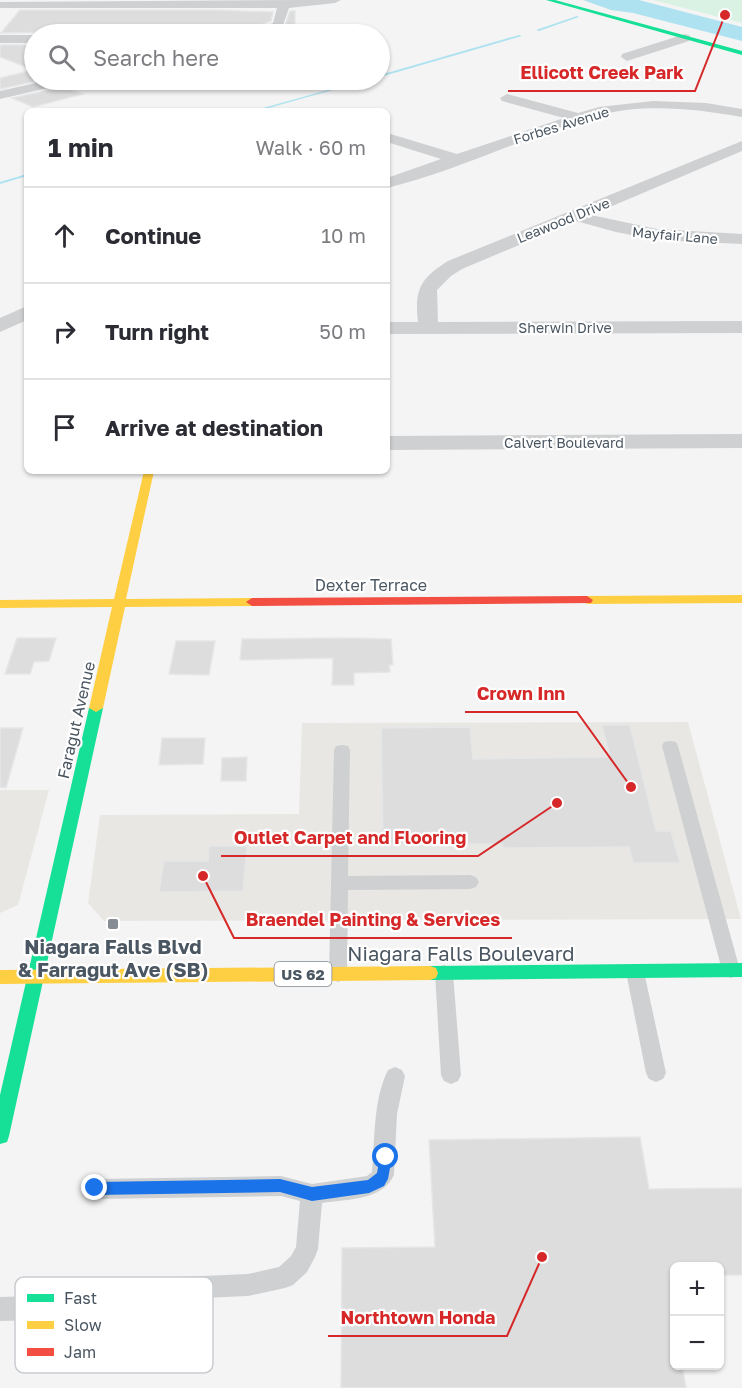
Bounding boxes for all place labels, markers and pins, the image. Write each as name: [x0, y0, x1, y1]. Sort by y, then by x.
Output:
callout: Ellicott Creek Park: [508, 55, 695, 91]
callout: Crown Inn: [465, 676, 577, 712]
callout: Outlet Carpet and Flooring: [221, 820, 478, 856]
callout: Braendel Painting & Services: [234, 902, 512, 938]
marker: Niagara Falls Blvd & Farragut Ave (SB): [106, 917, 120, 931]
place label: Niagara Falls Blvd & Farragut Ave (SB): [18, 934, 208, 981]
callout: Northtown Honda: [328, 1300, 507, 1336]

